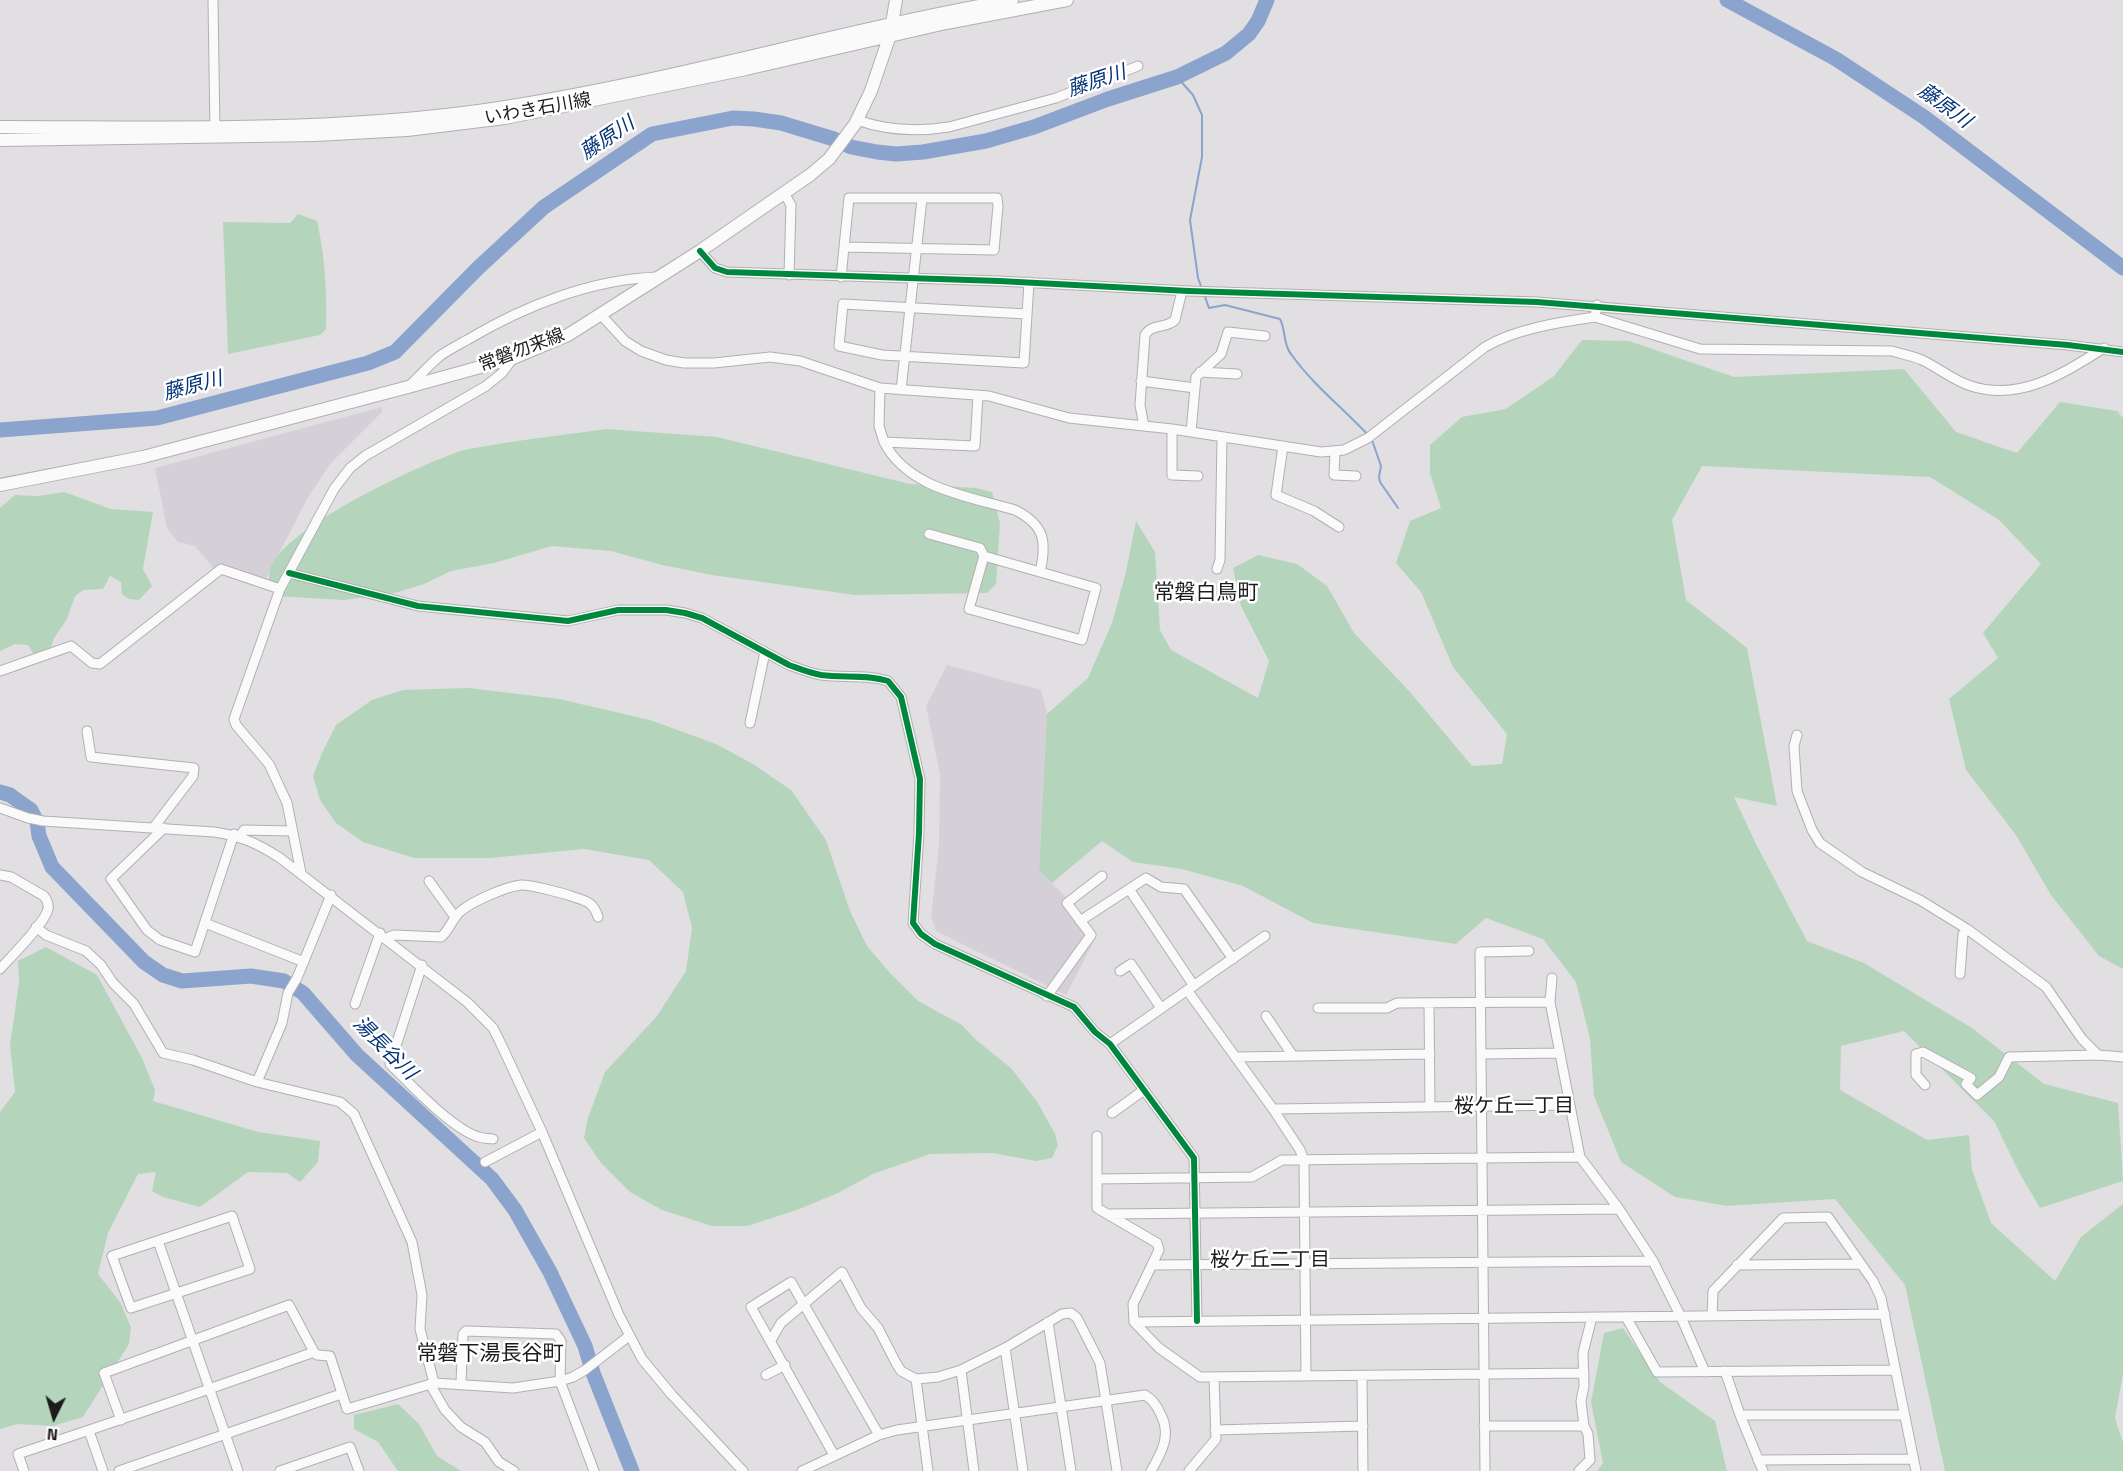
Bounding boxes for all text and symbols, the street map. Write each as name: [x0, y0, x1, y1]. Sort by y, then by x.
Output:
water label: 藤原川: [1065, 61, 1129, 103]
water label: 藤原川: [1913, 80, 1975, 134]
street label: いわき石川線: [483, 90, 593, 130]
water label: 藤原川: [576, 112, 640, 166]
street label: 常磐勿来線: [476, 325, 568, 377]
water label: 藤原川: [161, 368, 225, 406]
district label: 常磐白鳥町: [1154, 581, 1258, 607]
water label: 湯長谷川: [347, 1012, 421, 1086]
district label: 桜ケ丘一丁目: [1454, 1095, 1574, 1119]
district label: 桜ケ丘二丁目: [1210, 1249, 1330, 1273]
district label: 常磐下湯長谷町: [417, 1342, 563, 1368]
north arrow: [24, 1387, 84, 1447]
text: N: [46, 1422, 59, 1447]

